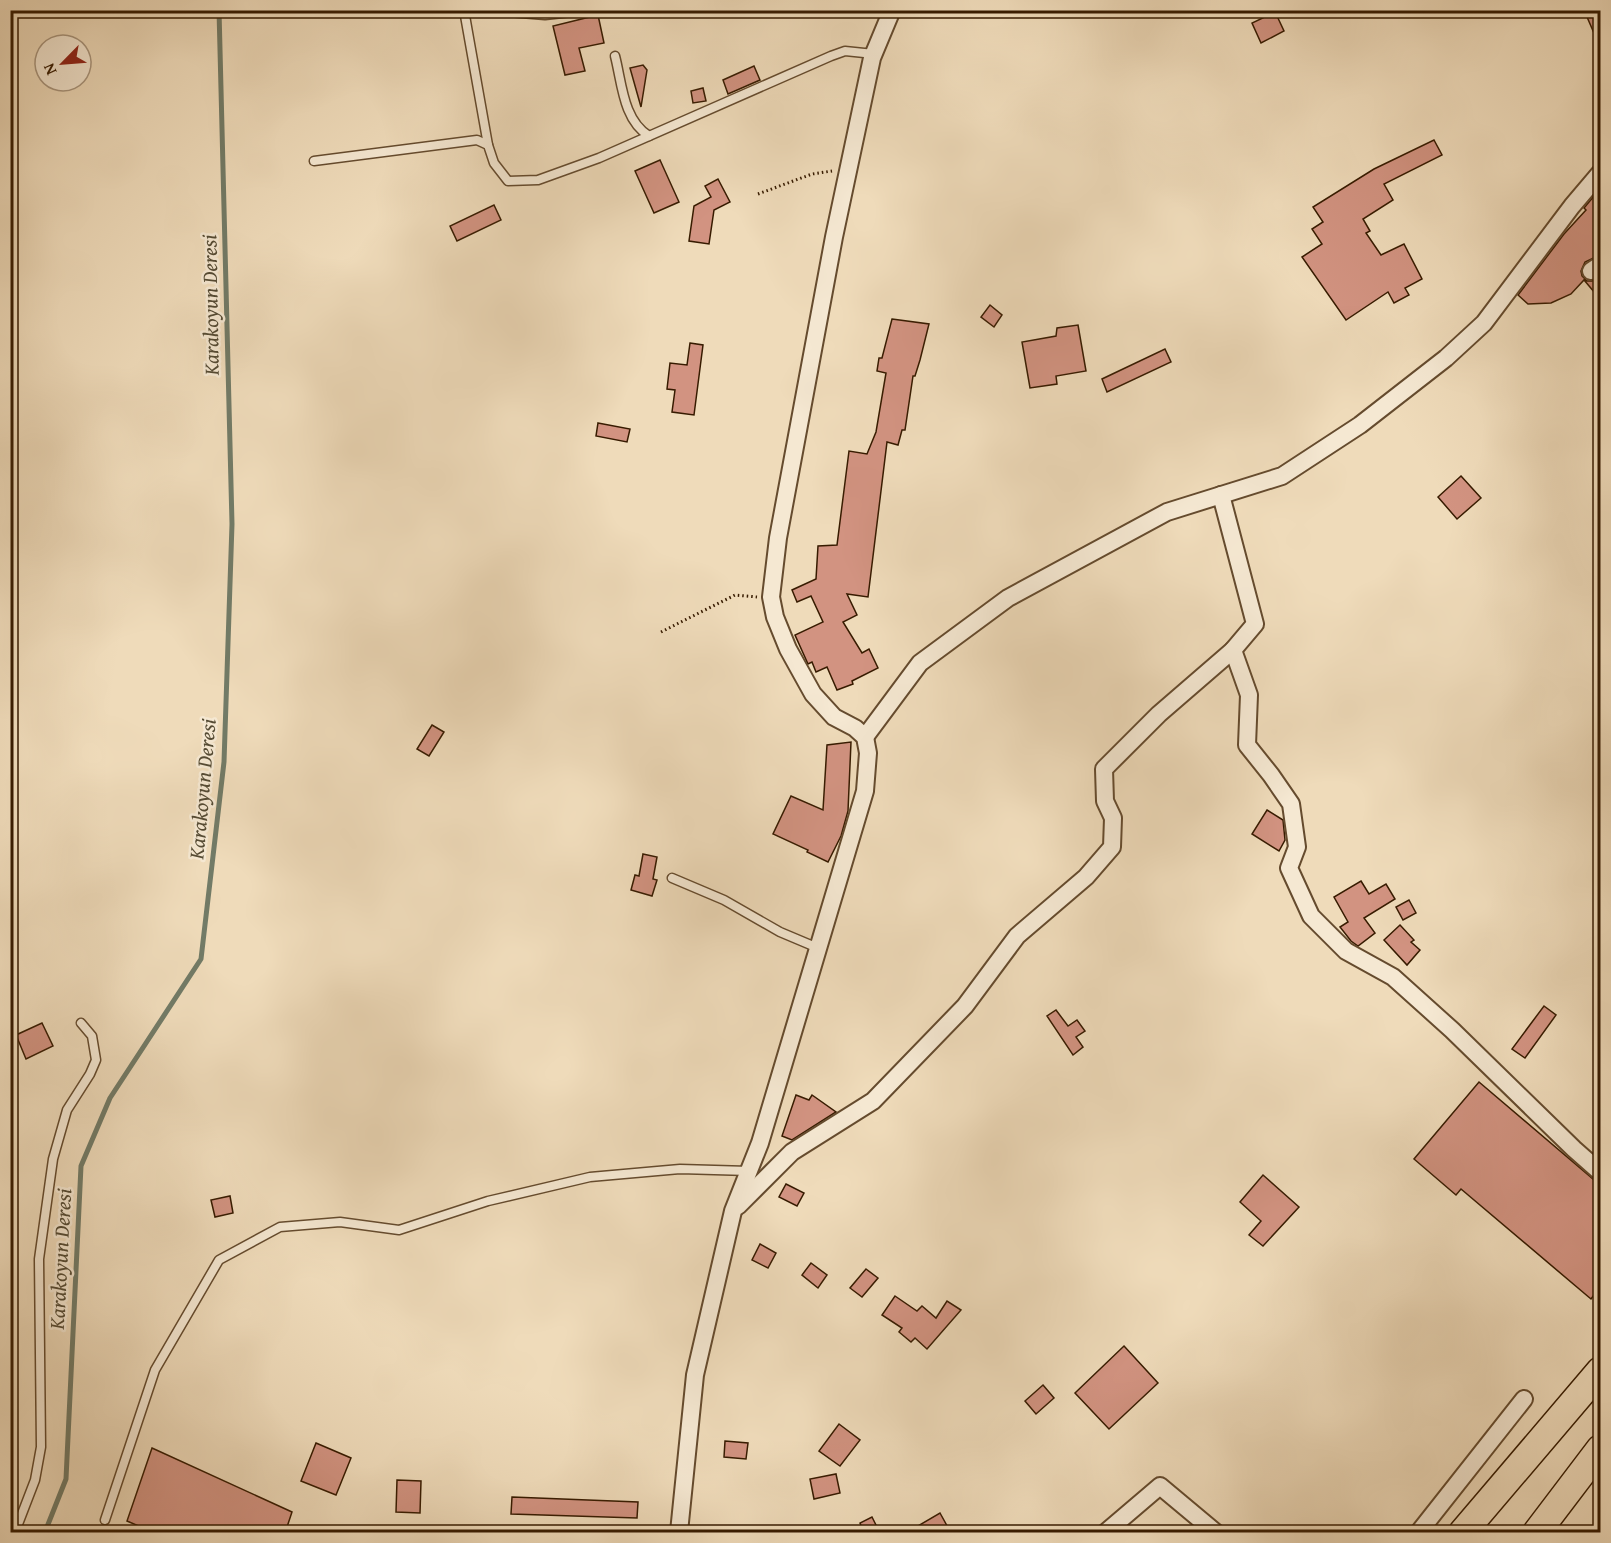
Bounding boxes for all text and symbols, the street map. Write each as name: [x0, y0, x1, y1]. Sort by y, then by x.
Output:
north arrow: [33, 33, 93, 93]
text: N: [36, 59, 63, 79]
water label: Karakoyun Deresi: [193, 234, 227, 377]
water label: Karakoyun Deresi: [180, 717, 224, 862]
water label: Karakoyun Deresi: [41, 1187, 79, 1331]

